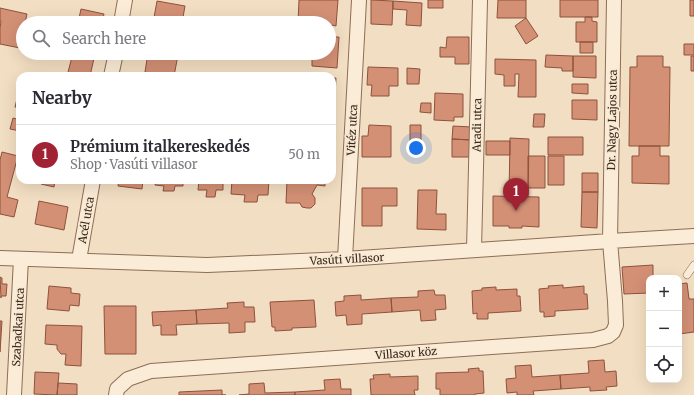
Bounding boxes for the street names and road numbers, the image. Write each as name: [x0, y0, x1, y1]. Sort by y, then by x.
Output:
street label: Dr. Nagy Lajos utca: [604, 69, 620, 171]
street label: Aradi utca: [470, 98, 484, 153]
street label: Vitéz utca: [344, 104, 360, 157]
street label: Acél utca: [75, 195, 97, 245]
street label: Vasúti villasor: [308, 250, 385, 268]
street label: Szabadkai utca: [9, 287, 27, 367]
street label: Villasor köz: [374, 344, 437, 362]

